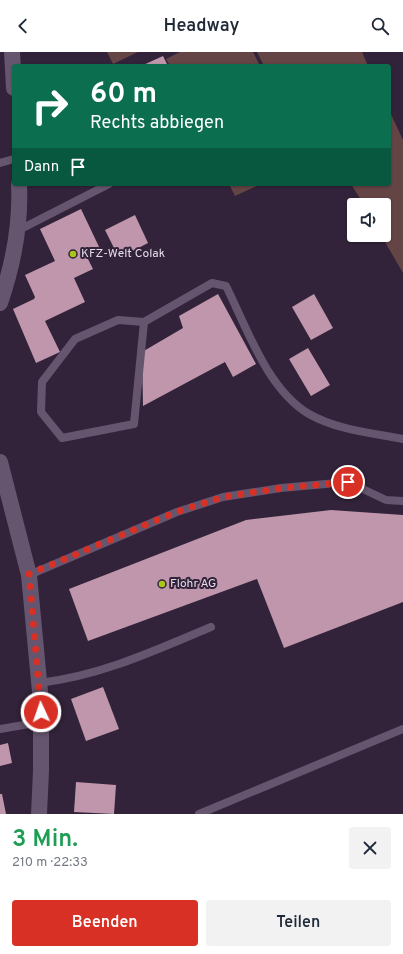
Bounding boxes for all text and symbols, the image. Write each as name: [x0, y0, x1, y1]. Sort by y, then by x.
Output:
icon: back: [12, 15, 34, 37]
text: Headway: [164, 15, 239, 38]
icon: search: [369, 15, 391, 37]
text: 60 m: [90, 77, 157, 113]
icon: right: [24, 80, 76, 132]
text: Rechts abbiegen: [90, 112, 224, 135]
icon: arrive: [67, 156, 89, 178]
text: Dann: [24, 158, 59, 177]
map controls: [347, 198, 391, 242]
button: sound: [347, 198, 391, 242]
place label: KFZ-Welt Colak: [81, 246, 165, 262]
marker: KFZ-Welt Colak: [68, 249, 78, 259]
pin: [331, 465, 365, 499]
icon: arrive: [337, 471, 359, 493]
place label: Flohr AG: [170, 576, 216, 592]
marker: Flohr AG: [157, 579, 167, 589]
position arrow: [20, 691, 62, 733]
text: 3 Min.: [12, 825, 78, 855]
button: close: [349, 827, 391, 869]
text: 210 m · 22:33: [12, 855, 88, 871]
button: Beenden: [12, 900, 198, 946]
button: Teilen: [206, 900, 391, 946]

